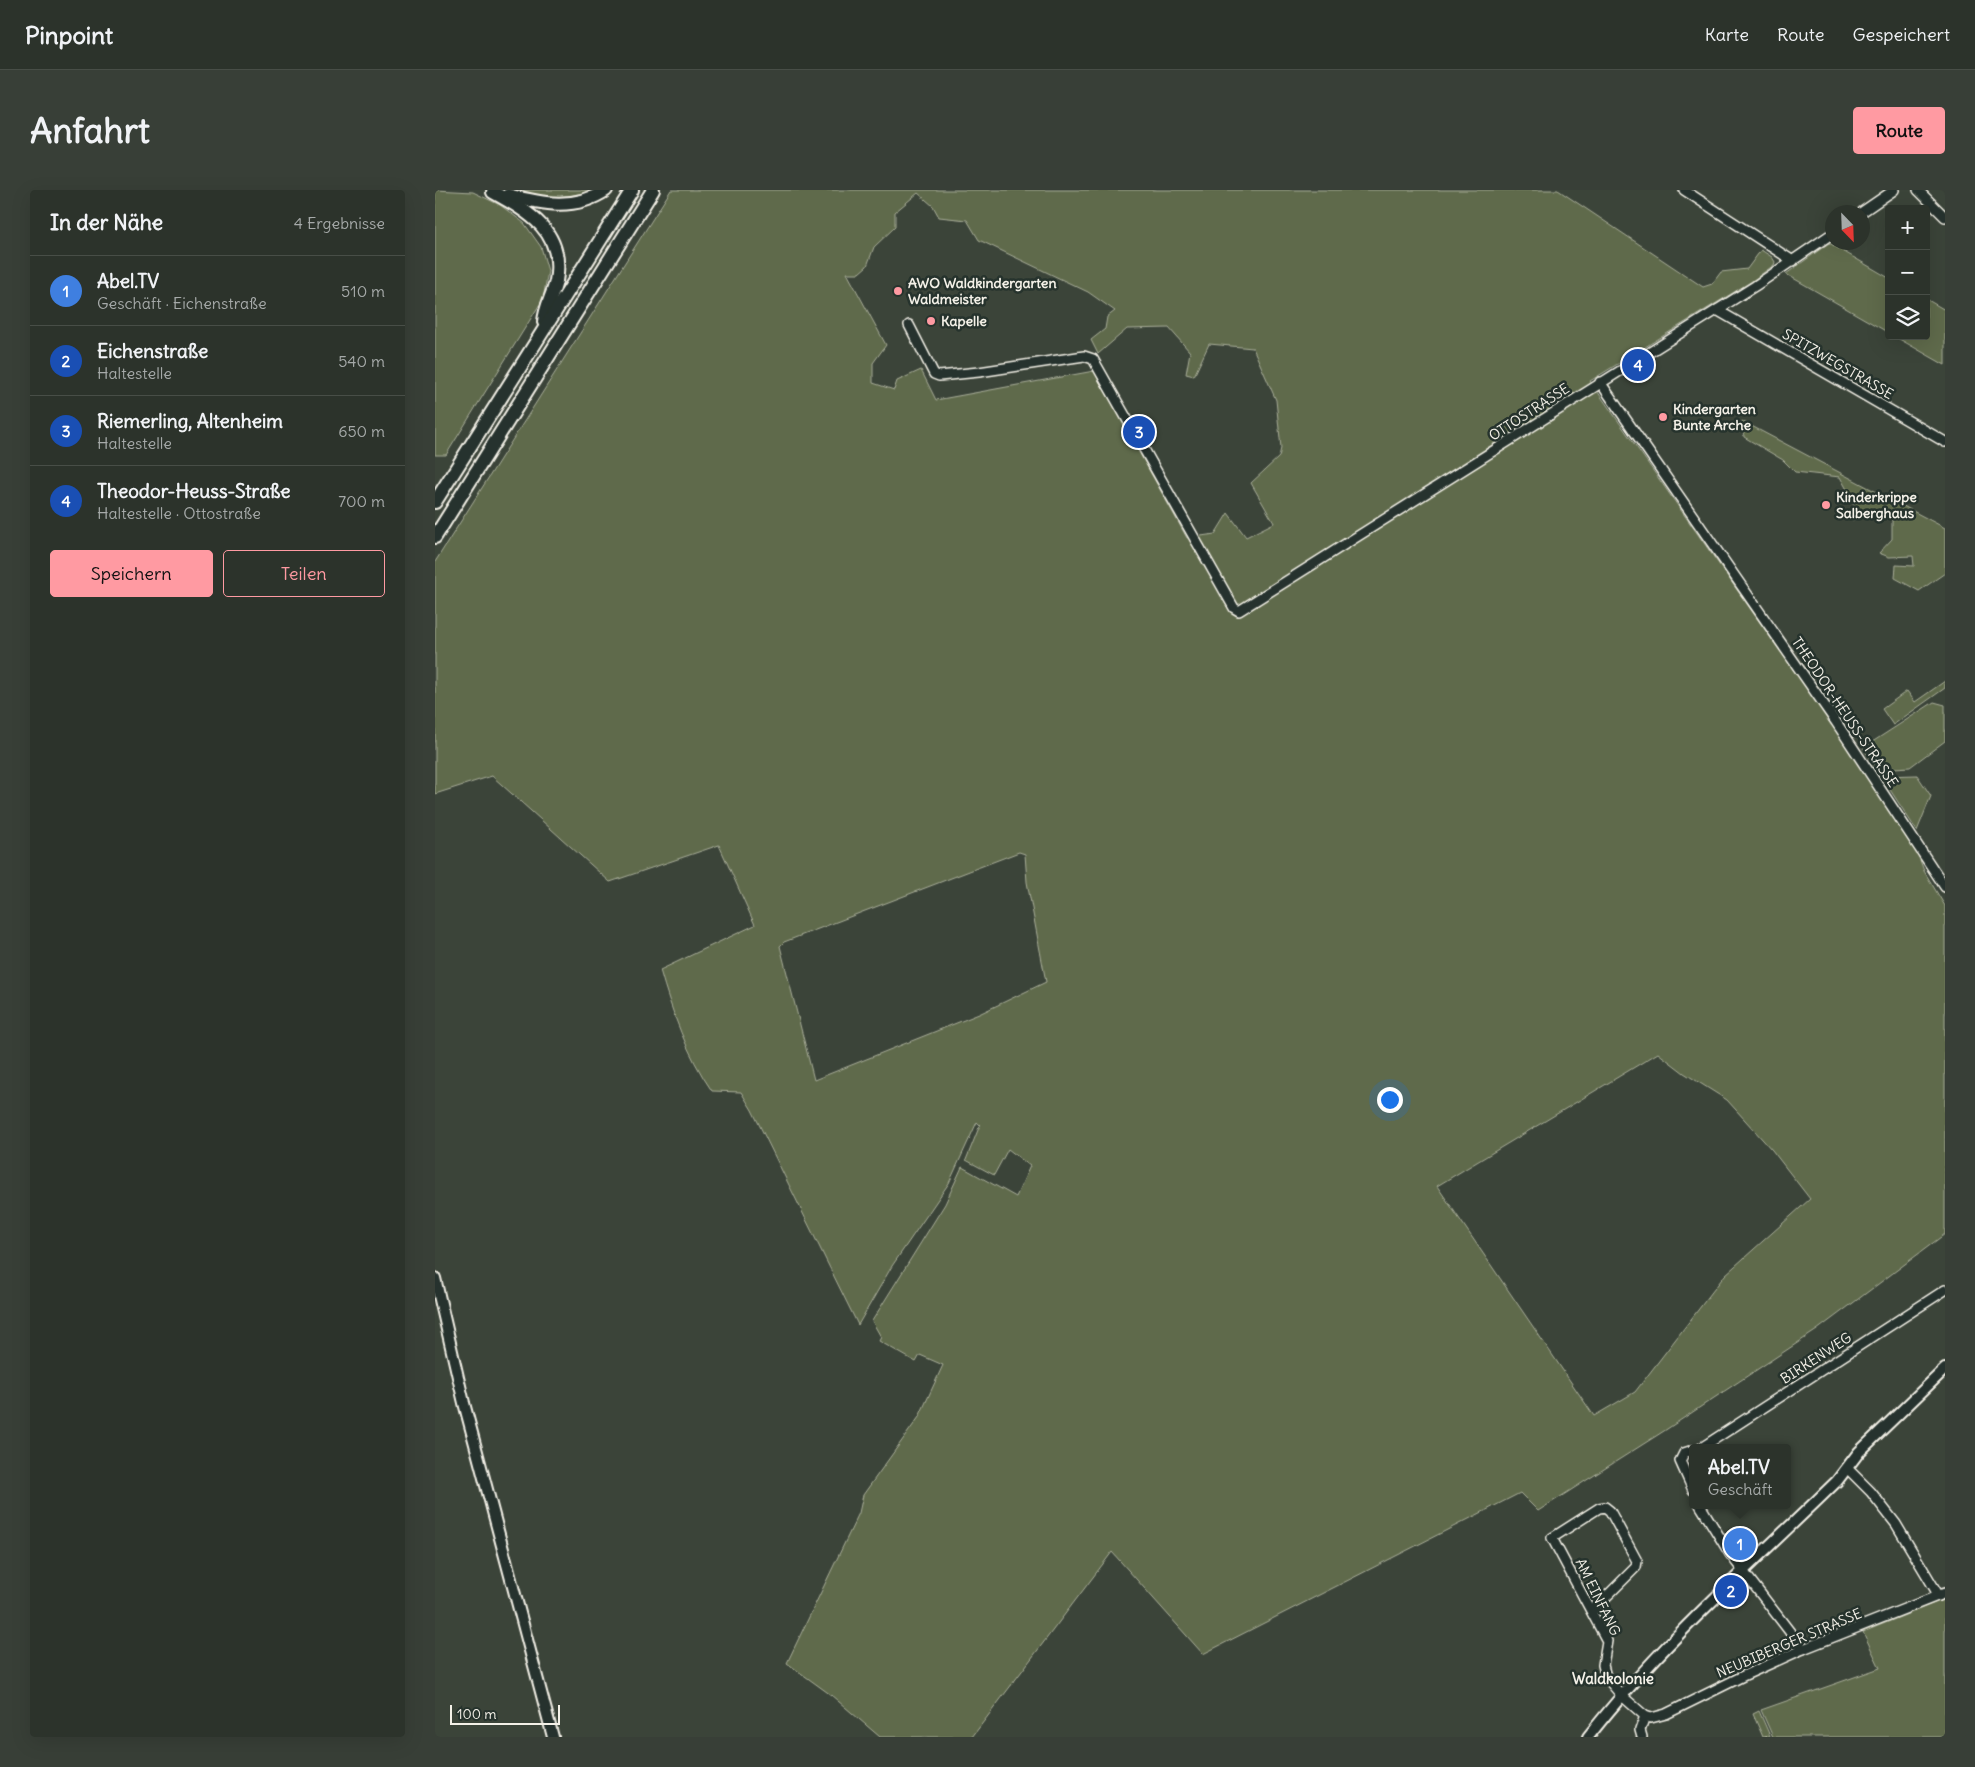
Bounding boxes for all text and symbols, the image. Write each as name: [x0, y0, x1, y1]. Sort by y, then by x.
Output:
text: Pinpoint: [25, 20, 113, 50]
text: Karte: [1705, 23, 1749, 46]
text: Route: [1777, 23, 1824, 46]
text: Gespeichert: [1852, 23, 1950, 46]
button: Route: [1853, 107, 1945, 154]
text: Anfahrt: [30, 108, 150, 152]
north arrow: [1825, 205, 1870, 250]
map controls: [1885, 205, 1930, 340]
button: +: [1885, 205, 1930, 250]
text: In der Nähe: [50, 209, 163, 236]
text: 4 Ergebnisse: [294, 213, 385, 233]
button: −: [1885, 250, 1930, 295]
text: Abel.TV: [97, 269, 159, 293]
place label: AWO Waldkindergarten Waldmeister: [908, 274, 1057, 308]
text: 1: [63, 281, 69, 301]
text: 510 m: [341, 281, 385, 301]
marker: AWO Waldkindergarten Waldmeister: [892, 285, 904, 297]
text: Geschäft · Eichenstraße: [97, 293, 267, 313]
button: layers: [1885, 295, 1930, 340]
place label: Kapelle: [941, 312, 987, 330]
marker: Kapelle: [925, 315, 937, 327]
street label: SPITZWEGSTRASSE: [1779, 325, 1897, 403]
text: Eichenstraße: [97, 339, 208, 363]
pin: 4: [1622, 346, 1654, 384]
text: 2: [62, 351, 70, 371]
text: 540 m: [338, 351, 385, 371]
text: Haltestelle: [97, 363, 172, 383]
street label: OTTOSTRASSE: [1485, 379, 1573, 445]
place label: Kindergarten Bunte Arche: [1673, 400, 1756, 434]
text: Riemerling, Altenheim: [97, 409, 283, 433]
marker: Kindergarten Bunte Arche: [1657, 411, 1669, 423]
pin: 3: [1123, 413, 1155, 451]
text: 3: [61, 421, 71, 441]
text: 650 m: [338, 421, 385, 441]
text: Haltestelle: [97, 433, 172, 453]
text: Theodor-Heuss-Straße: [97, 479, 291, 503]
place label: Kinderkrippe Salberghaus: [1836, 488, 1917, 522]
text: 4: [61, 491, 71, 511]
text: 700 m: [338, 491, 385, 511]
marker: Kinderkrippe Salberghaus: [1820, 499, 1832, 511]
text: Haltestelle · Ottostraße: [97, 503, 261, 523]
button: Speichern: [50, 550, 213, 597]
button: Teilen: [223, 550, 385, 597]
street label: THEODOR-HEUSS-STRASSE: [1788, 633, 1902, 791]
your location: [1377, 1087, 1403, 1113]
street label: BIRKENWEG: [1777, 1328, 1855, 1388]
popup: [1689, 1444, 1791, 1509]
text: Abel.TV: [1708, 1455, 1770, 1479]
text: Geschäft: [1708, 1479, 1772, 1499]
pin: 1: [1724, 1525, 1756, 1563]
street label: AM EINFANG: [1572, 1555, 1624, 1639]
pin: 2: [1715, 1572, 1747, 1610]
street label: NEUBIBERGER STRASSE: [1714, 1604, 1864, 1682]
district label: Waldkolonie: [1572, 1669, 1654, 1688]
scale bar: [450, 1702, 560, 1725]
text: 100 m: [457, 1705, 497, 1723]

